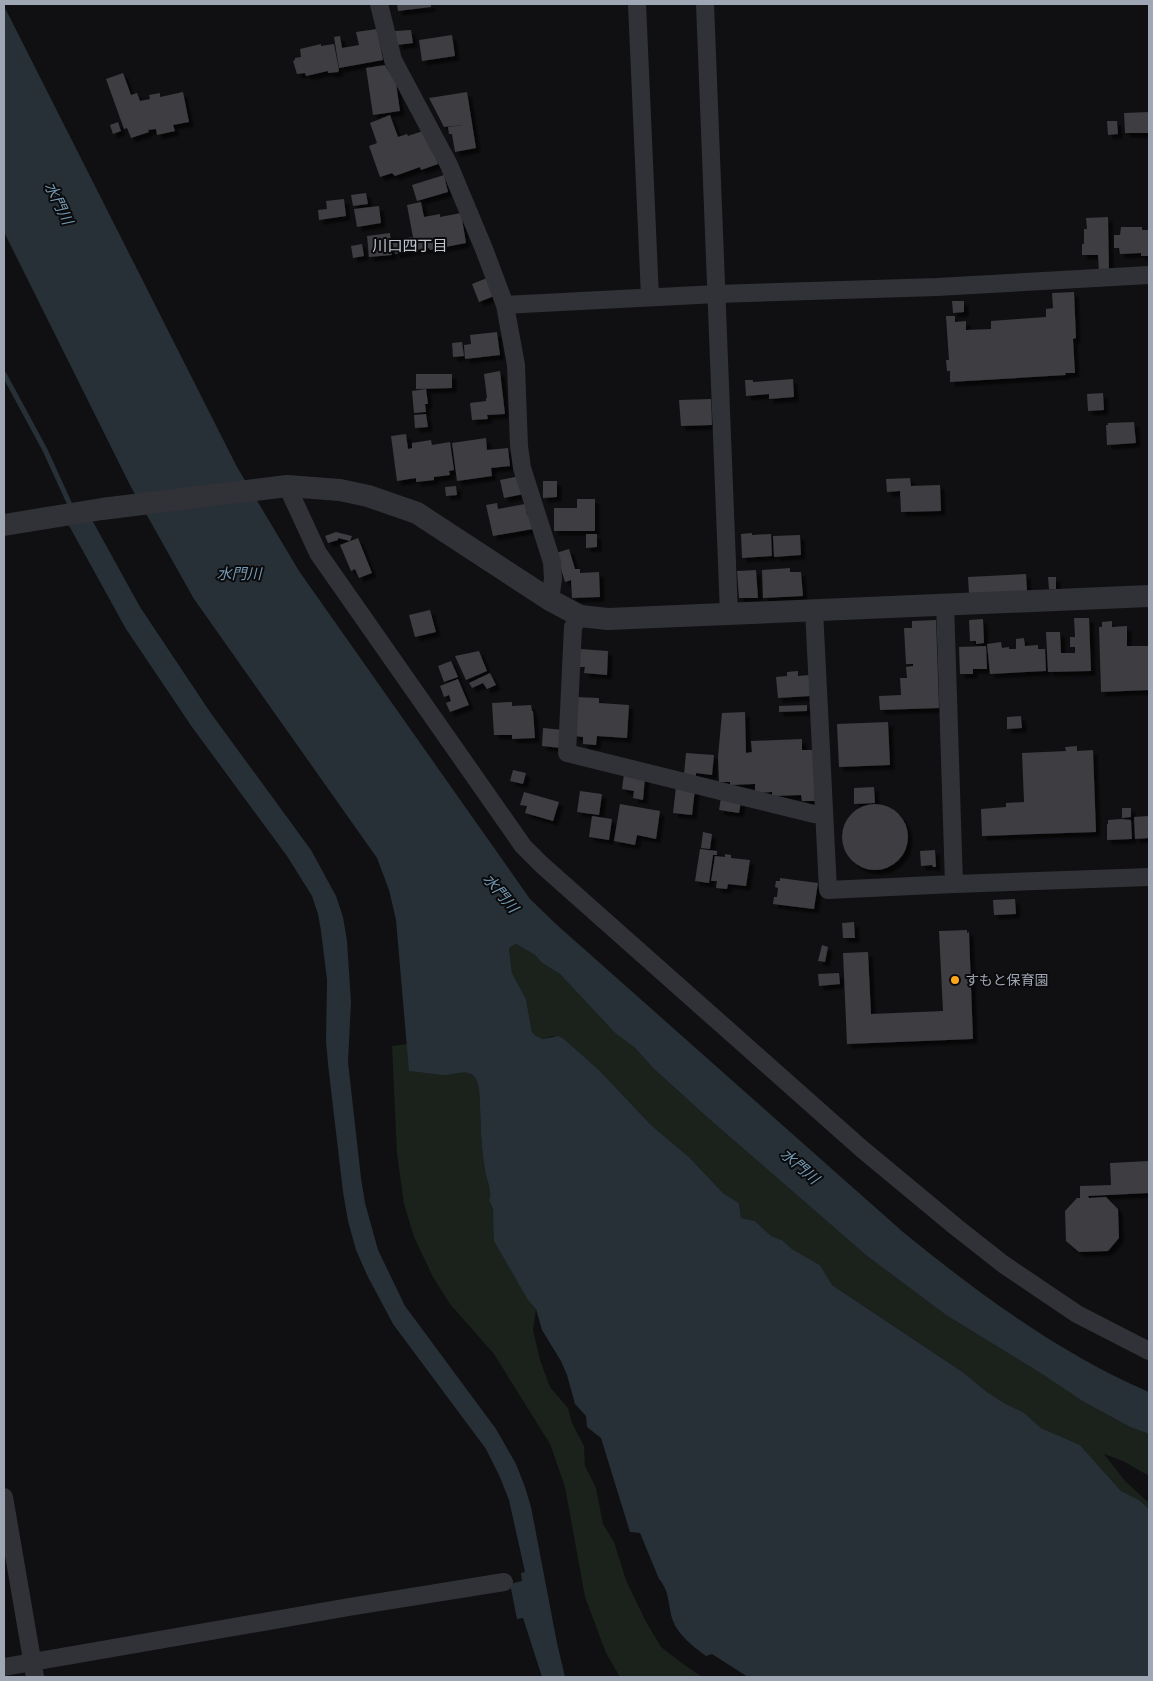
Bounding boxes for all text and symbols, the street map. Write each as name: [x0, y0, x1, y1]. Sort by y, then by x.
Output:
water label: 水門川: [41, 179, 78, 229]
district label: 川口四丁目: [372, 236, 448, 255]
water label: 水門川: [216, 564, 263, 583]
water label: 水門川: [479, 870, 524, 918]
place label: すもと保育園: [965, 971, 1049, 989]
marker: すもと保育園: [949, 974, 961, 986]
water label: 水門川: [777, 1144, 825, 1189]

